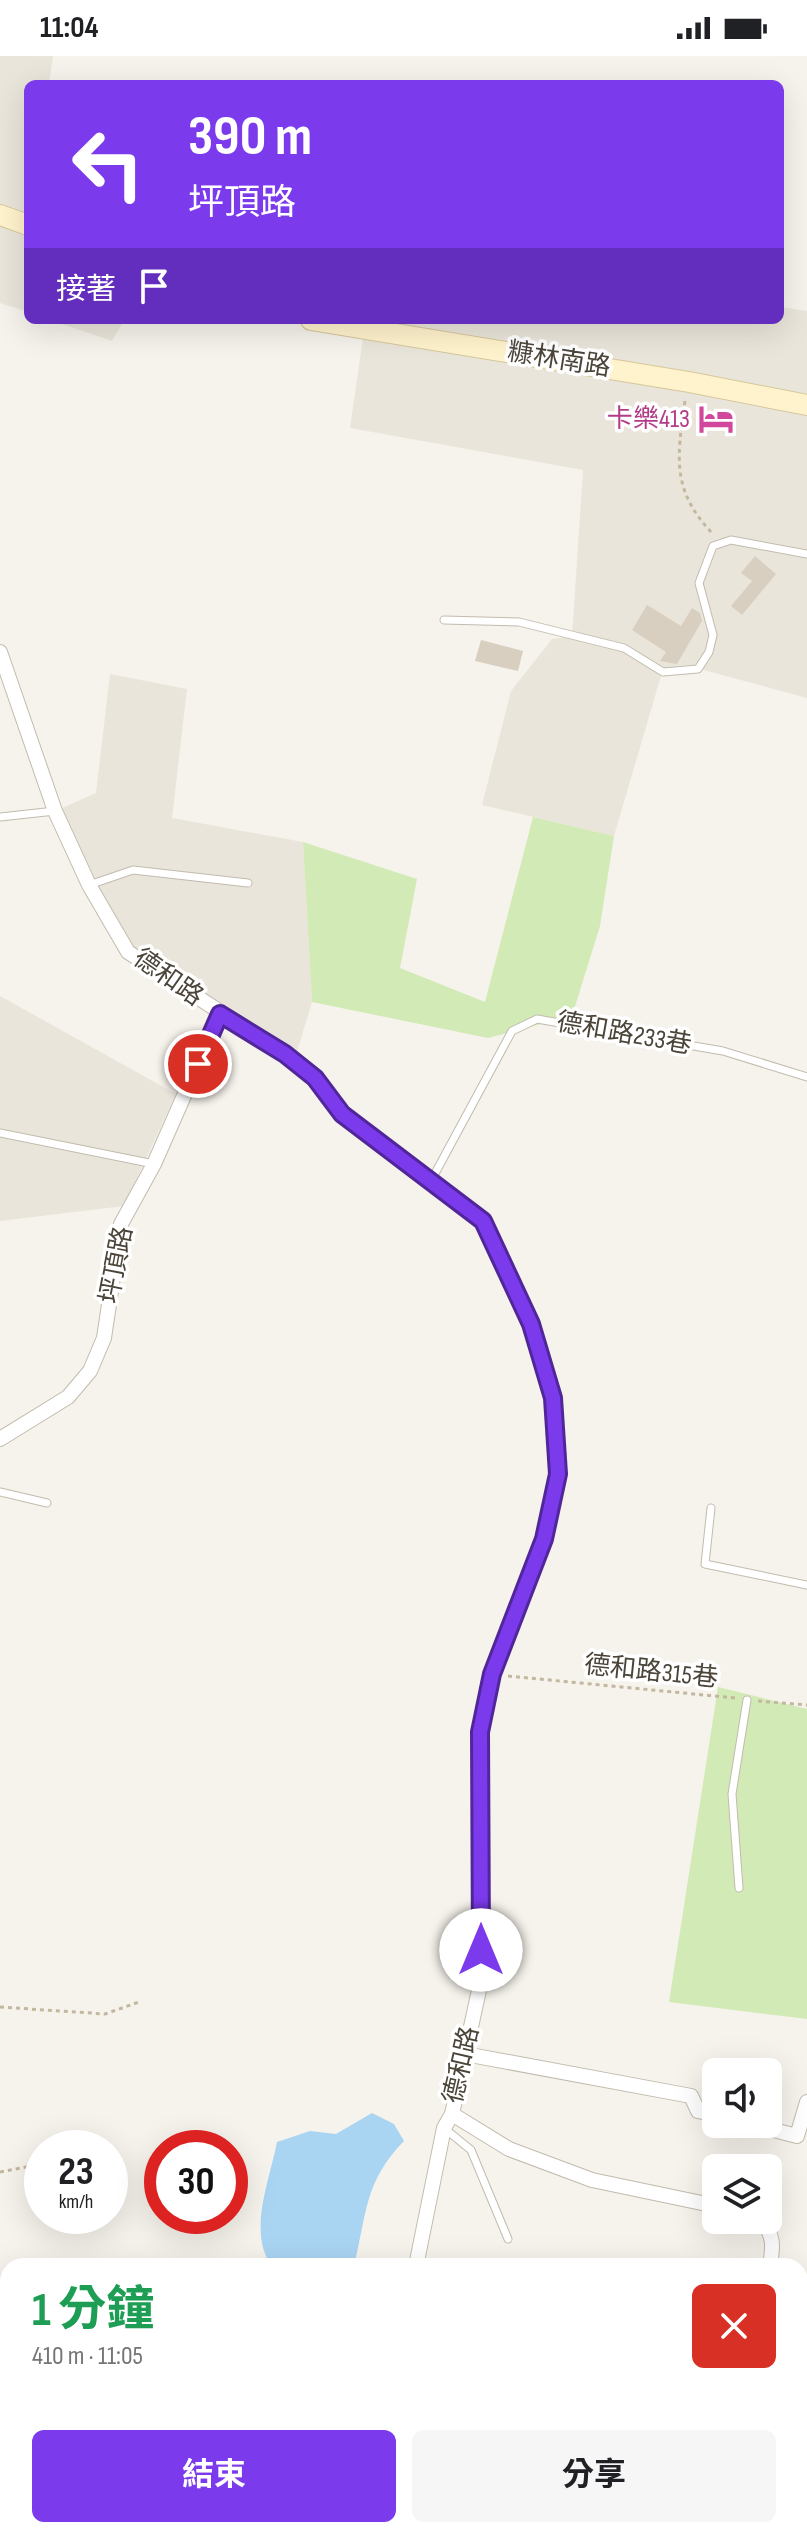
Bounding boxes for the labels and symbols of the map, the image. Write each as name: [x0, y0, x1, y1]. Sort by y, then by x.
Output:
street label: 糠林南路: [505, 337, 613, 383]
hotel icon: 卡樂413: [697, 400, 735, 438]
place label: 卡樂413: [607, 404, 690, 435]
street label: 德和路: [127, 943, 209, 1013]
street label: 德和路233巷: [554, 1007, 694, 1061]
pin: [164, 1030, 232, 1098]
street label: 坪頂路: [94, 1224, 140, 1306]
street label: 德和路315巷: [583, 1650, 719, 1694]
position arrow: [439, 1908, 523, 1992]
street label: 德和路: [438, 2024, 486, 2106]
speed limit sign: 30: [144, 2130, 248, 2234]

